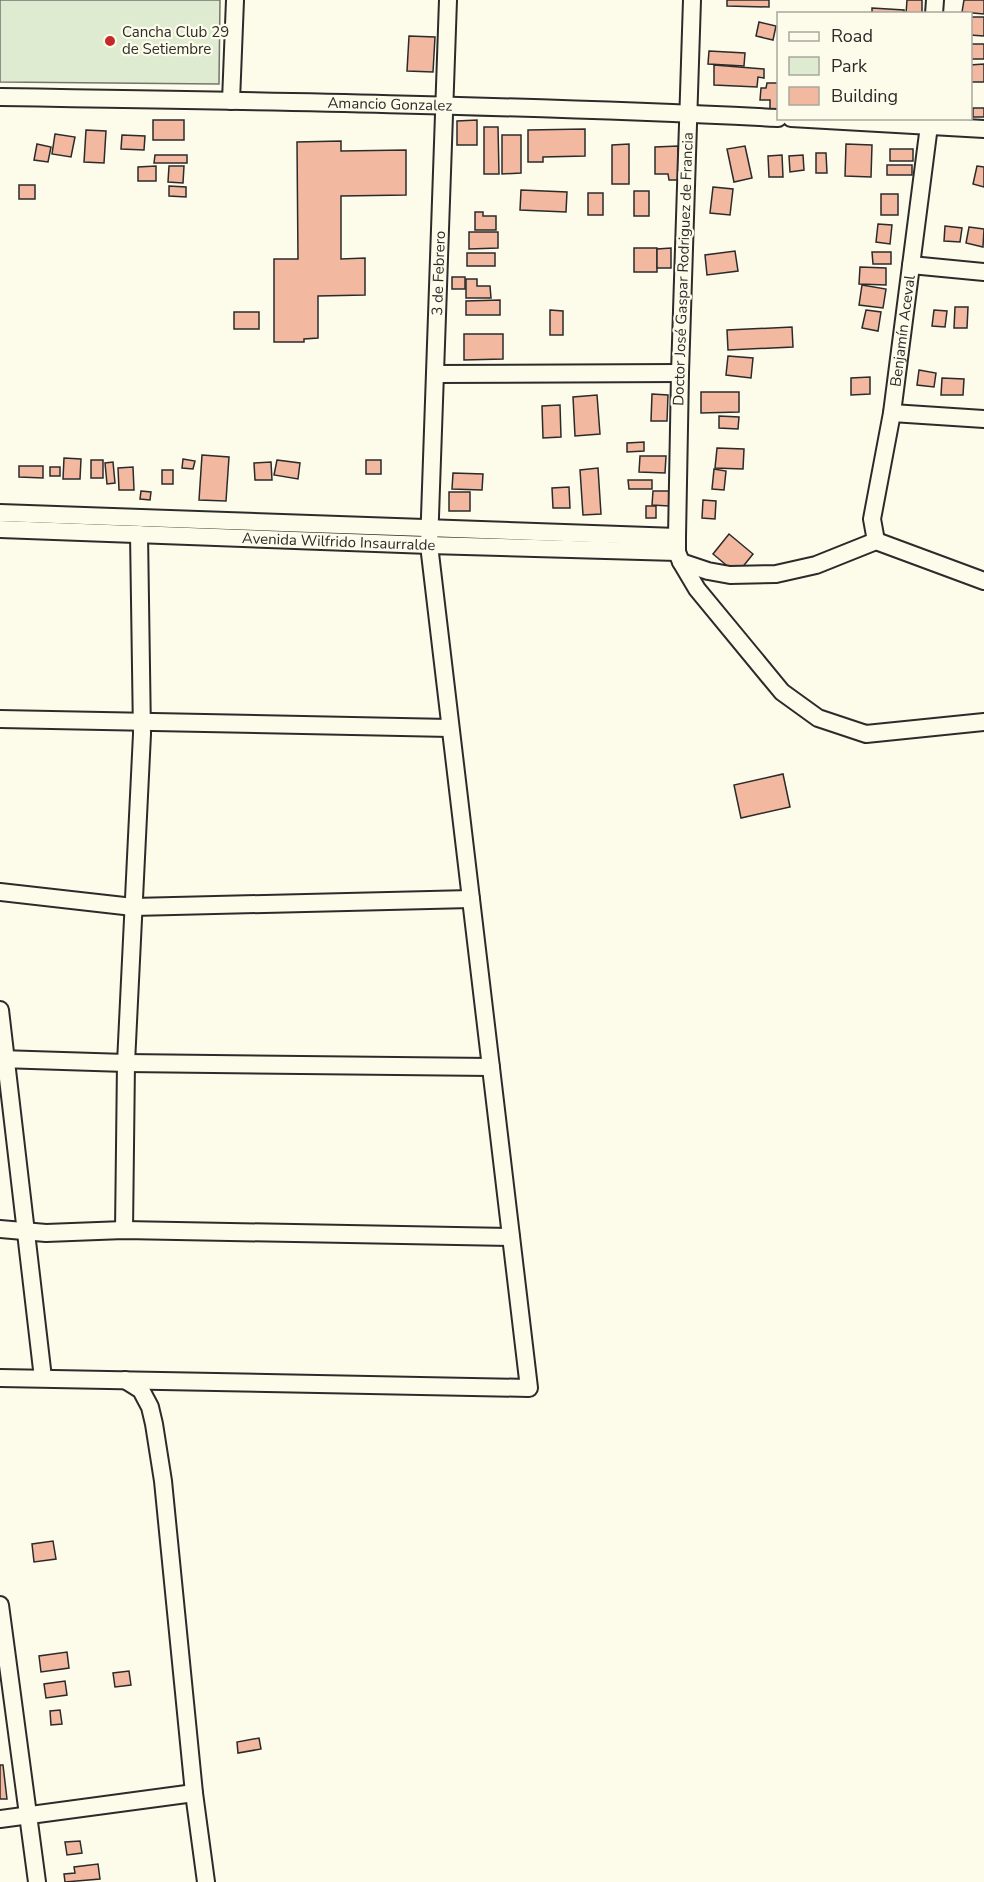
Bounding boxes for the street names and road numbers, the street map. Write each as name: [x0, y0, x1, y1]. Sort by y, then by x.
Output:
street label: Amancio Gonzalez: [327, 93, 453, 116]
street label: Doctor José Gaspar Rodriguez de Francia: [668, 132, 698, 406]
street label: 3 de Febrero: [427, 230, 450, 316]
street label: Benjamín Aceval: [885, 273, 920, 388]
street label: Avenida Wilfrido Insaurralde: [242, 528, 436, 555]

